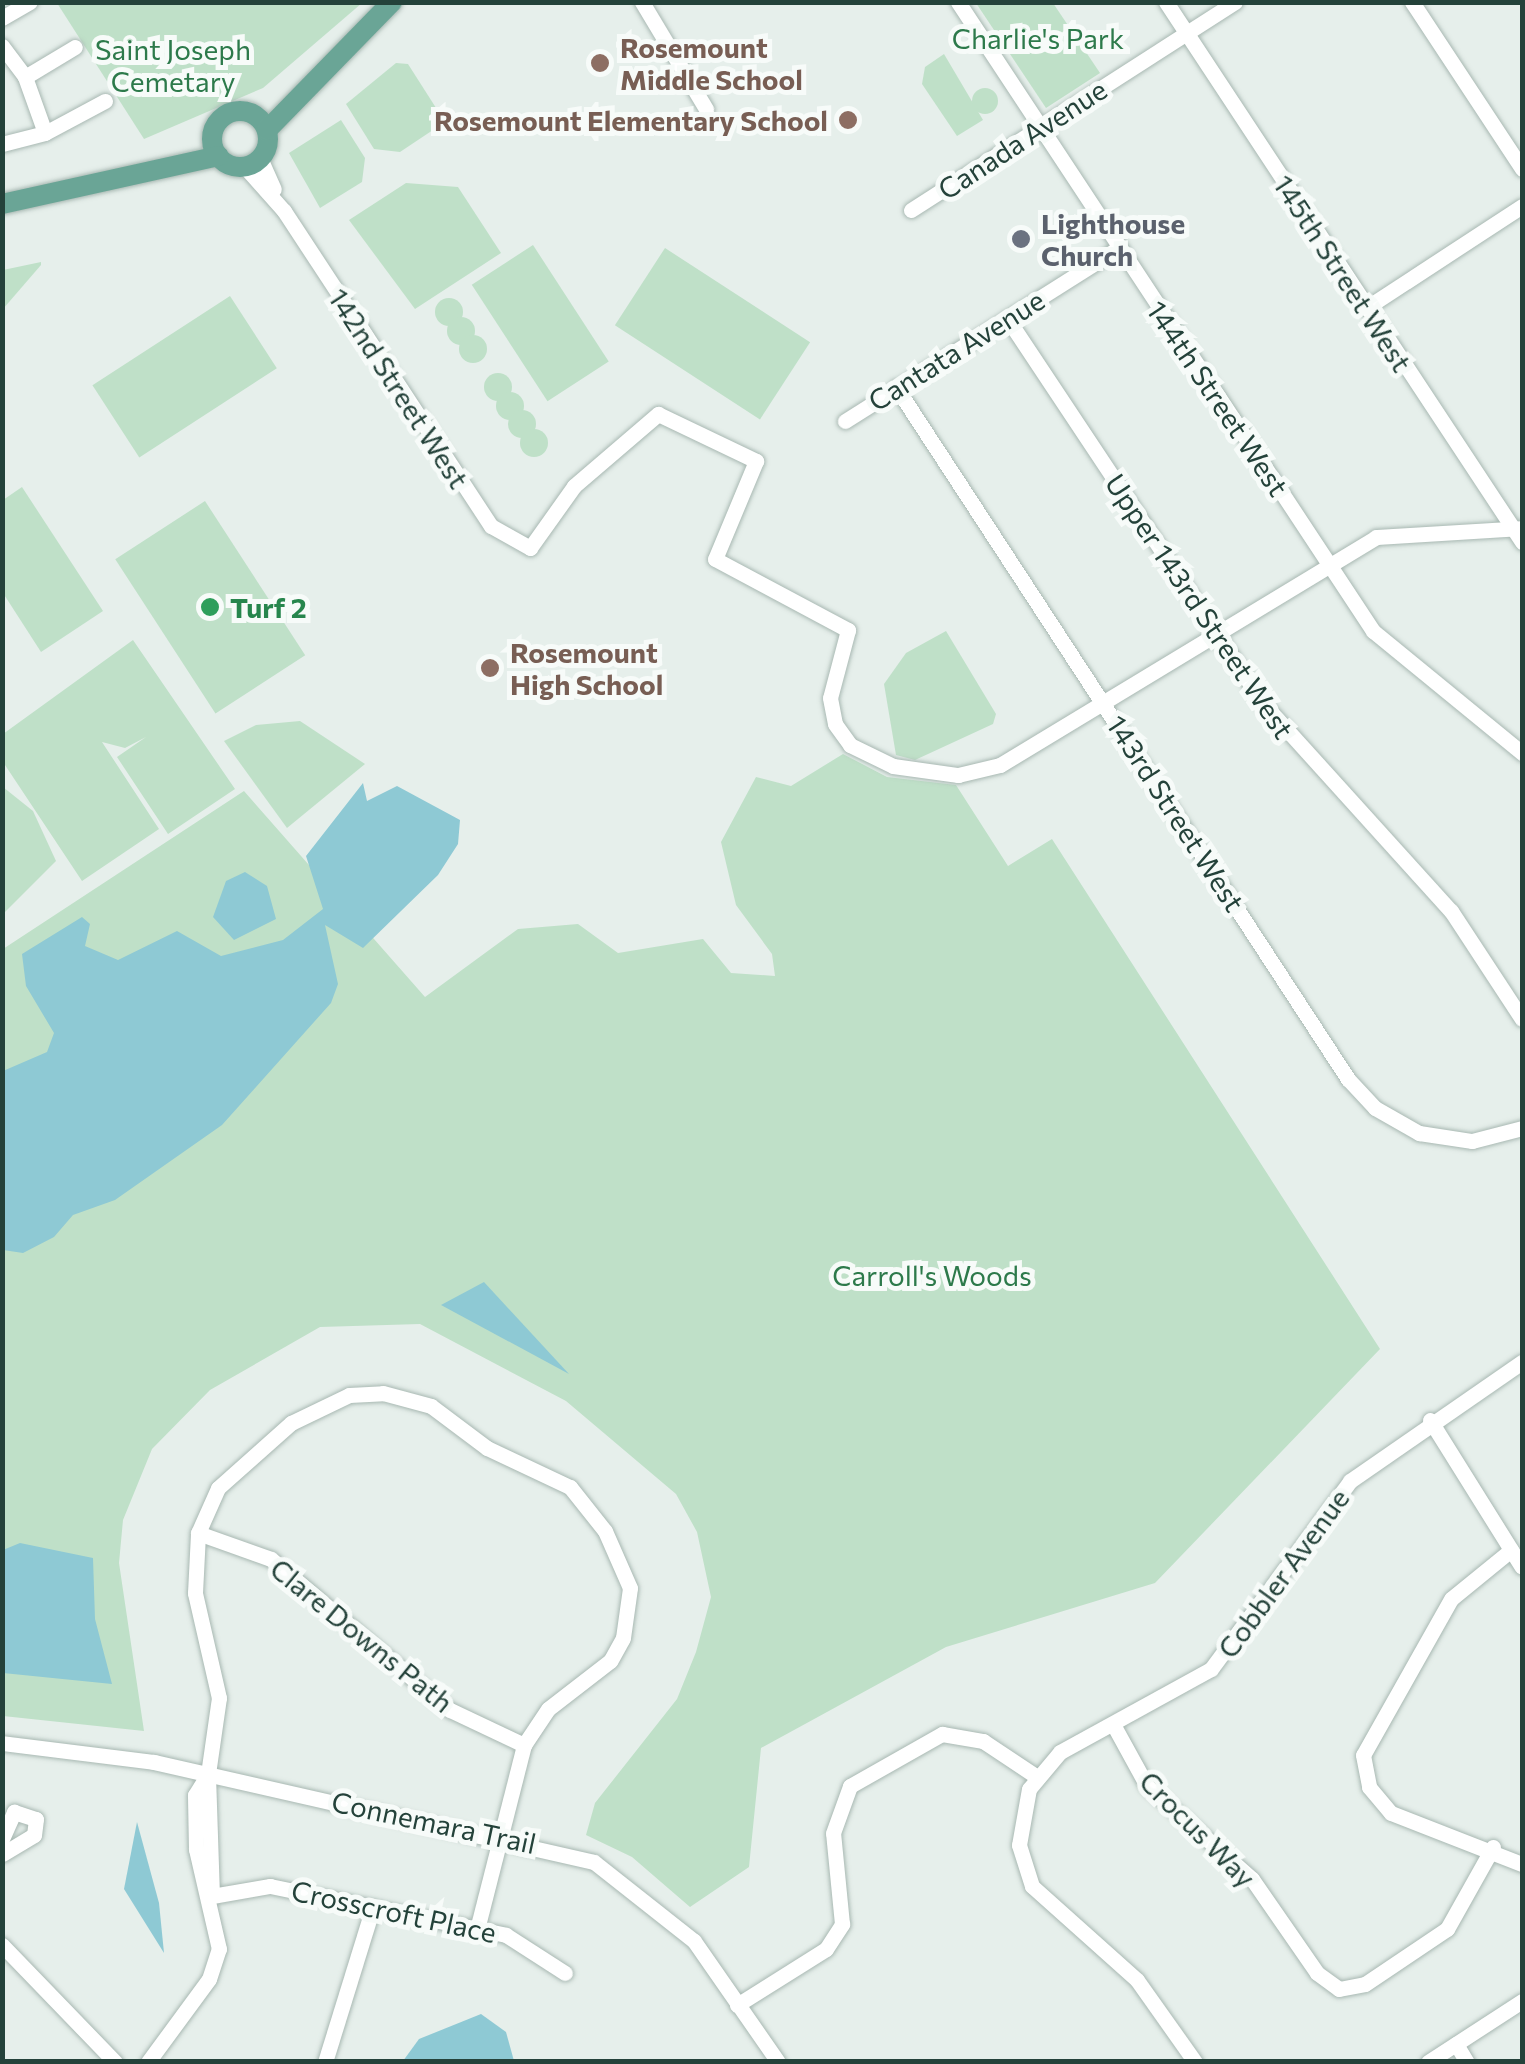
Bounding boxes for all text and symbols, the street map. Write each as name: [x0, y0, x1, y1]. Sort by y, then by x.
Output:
park label: Charlie's Park: [952, 21, 1124, 55]
place label: Rosemount Middle School: [620, 30, 803, 96]
park label: Saint Joseph Cemetary: [95, 32, 251, 98]
marker: Rosemount Middle School: [589, 52, 611, 74]
street label: Canada Avenue: [931, 72, 1113, 206]
place label: Rosemount Elementary School: [434, 103, 828, 137]
marker: Rosemount Elementary School: [837, 109, 859, 131]
street label: 145th Street West: [1267, 168, 1419, 378]
place label: Lighthouse Church: [1041, 206, 1185, 272]
marker: Lighthouse Church: [1010, 228, 1032, 250]
street label: 142nd Street West: [322, 282, 476, 494]
street label: Cantata Avenue: [862, 283, 1050, 417]
street label: 144th Street West: [1140, 294, 1296, 502]
street label: Upper 143rd Street West: [1099, 467, 1301, 745]
place label: Turf 2: [230, 590, 307, 624]
marker: Turf 2: [199, 596, 221, 618]
place label: Rosemount High School: [510, 635, 663, 701]
marker: Rosemount High School: [479, 657, 501, 679]
street label: 143rd Street West: [1100, 709, 1252, 917]
park label: Carroll's Woods: [832, 1258, 1032, 1292]
street label: Cobbler Avenue: [1210, 1482, 1356, 1664]
street label: Clare Downs Path: [264, 1551, 460, 1719]
street label: Crocus Way: [1133, 1764, 1263, 1894]
street label: Connemara Trail: [329, 1784, 539, 1860]
street label: Crosscroft Place: [288, 1873, 500, 1949]

